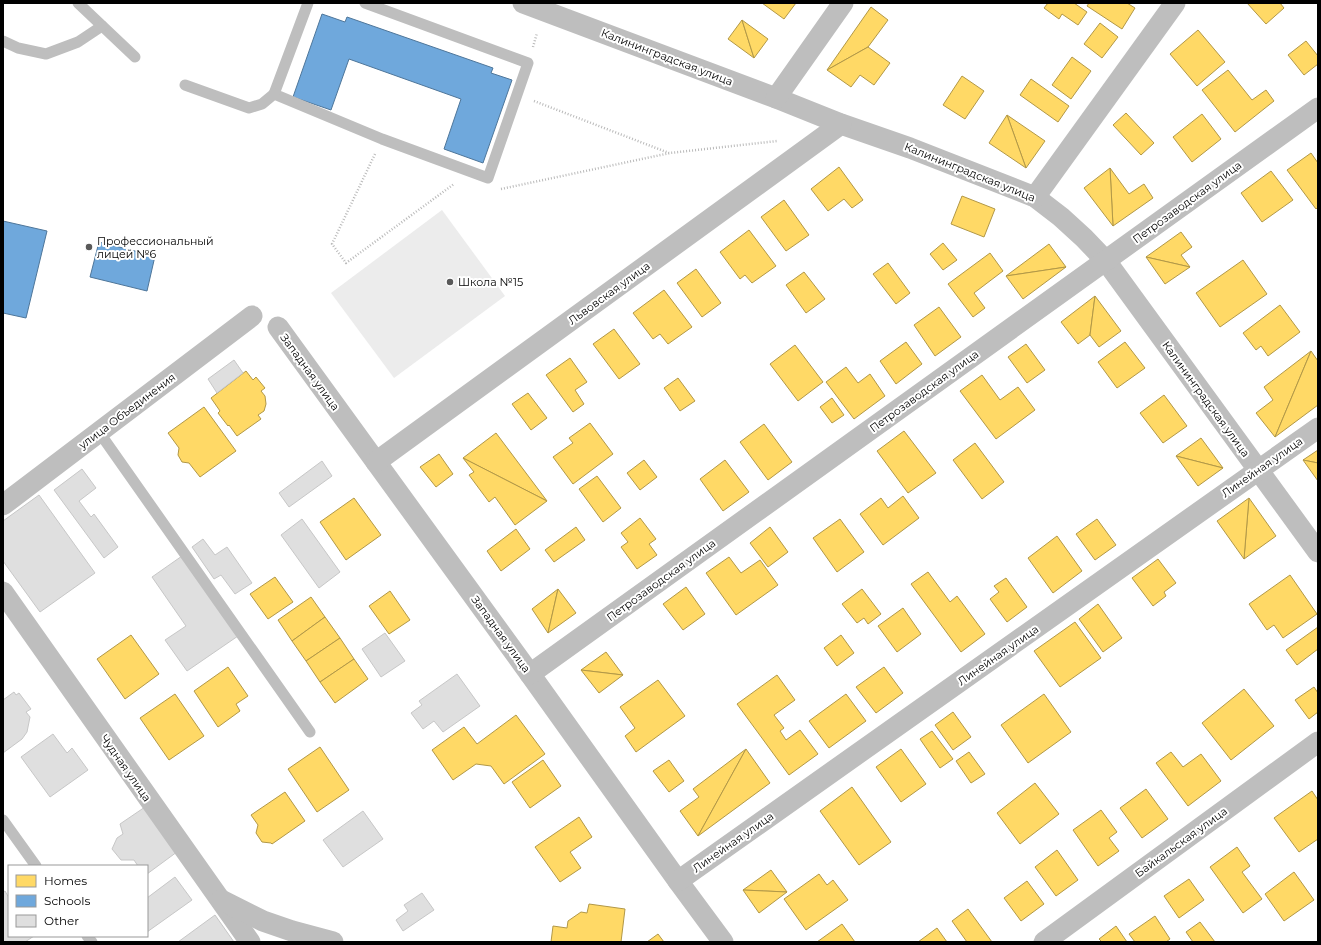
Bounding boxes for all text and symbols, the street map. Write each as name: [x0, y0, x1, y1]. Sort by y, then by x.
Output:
street label: Калининградская улица: [599, 25, 735, 89]
street label: Калининградская улица: [902, 139, 1038, 205]
street label: Петрозаводская улица: [1130, 158, 1244, 246]
place label: Профессиональный лицей №6: [97, 234, 214, 261]
marker: Профессиональный лицей №6: [84, 242, 94, 252]
street label: Львовская улица: [565, 259, 653, 327]
place label: Школа №15: [458, 275, 523, 289]
marker: Школа №15: [445, 277, 455, 287]
street label: Западная улица: [277, 331, 343, 413]
street label: Калининградская улица: [1159, 338, 1253, 460]
street label: Петрозаводская улица: [867, 347, 981, 435]
street label: улица Объединения: [75, 370, 178, 453]
street label: Линейная улица: [1219, 434, 1305, 500]
street label: Петрозаводская улица: [604, 536, 718, 624]
street label: Западная улица: [468, 593, 534, 675]
street label: Линейная улица: [955, 622, 1041, 688]
street label: Чудная улица: [98, 732, 154, 804]
street label: Байкальская улица: [1132, 804, 1230, 880]
street label: Линейная улица: [690, 809, 776, 875]
legend: [8, 865, 148, 937]
text: Homes: [44, 873, 87, 888]
text: Schools: [44, 893, 90, 908]
text: Other: [44, 913, 79, 928]

